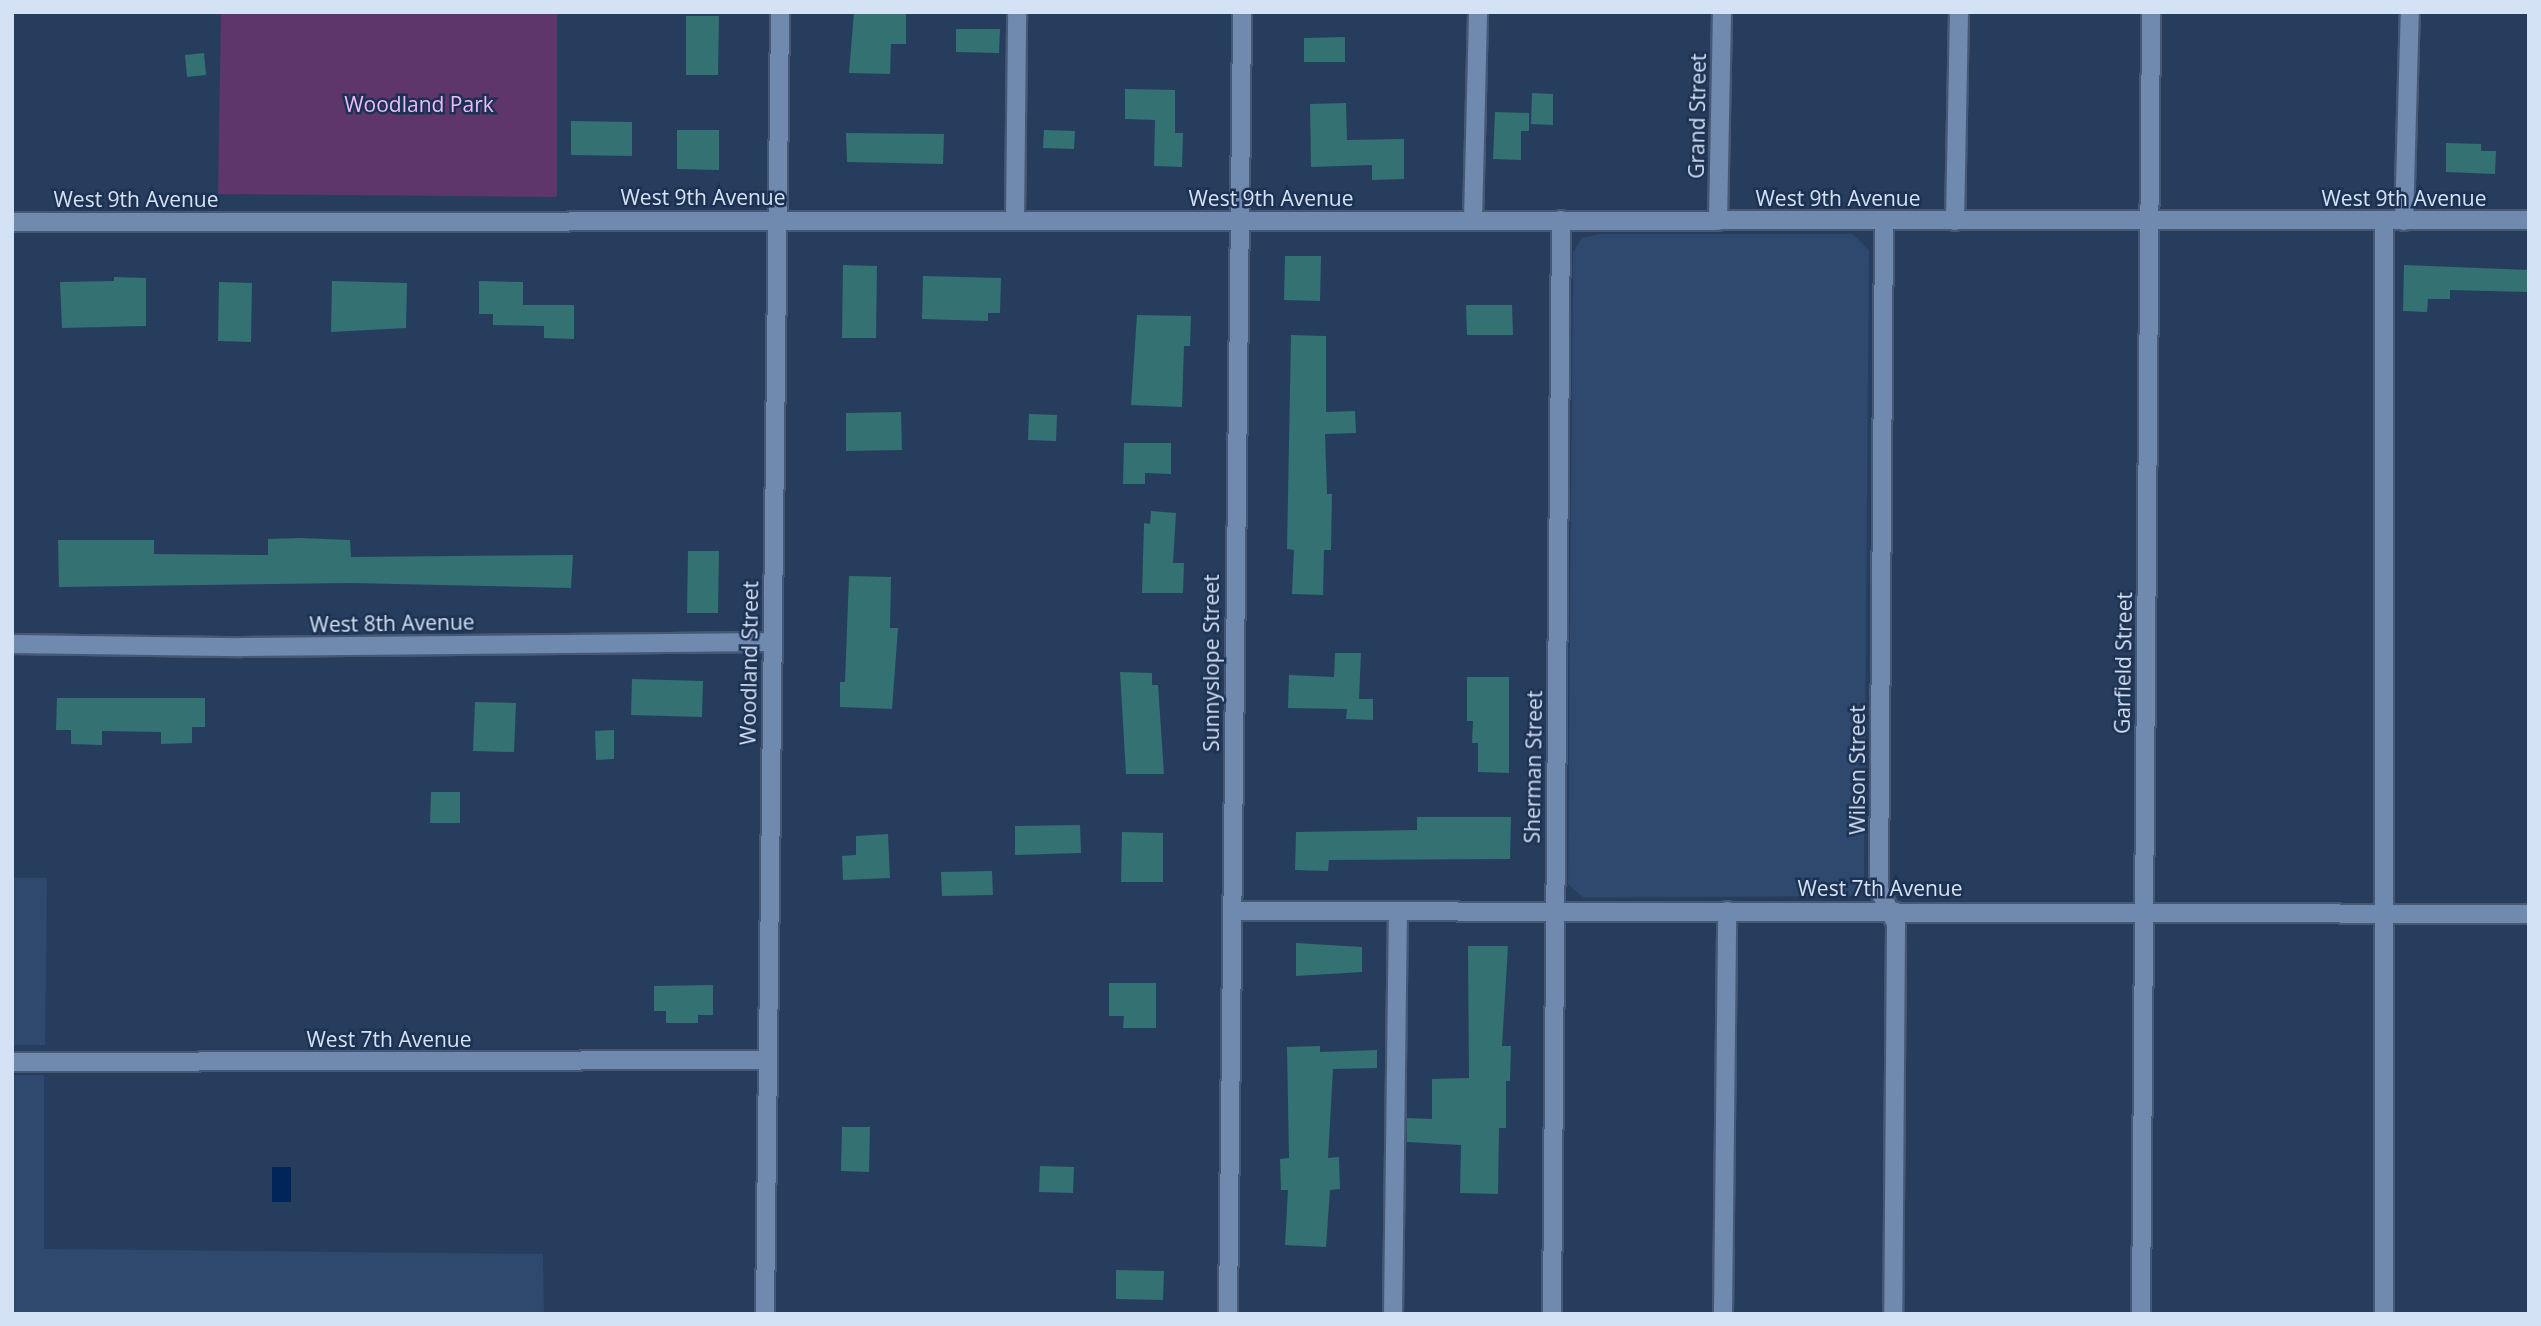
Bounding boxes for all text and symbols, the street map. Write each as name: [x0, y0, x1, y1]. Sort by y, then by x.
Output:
street label: Grand Street: [1683, 53, 1711, 179]
park label: Woodland Park: [344, 91, 494, 117]
street label: West 9th Avenue: [620, 184, 786, 210]
street label: West 9th Avenue: [1188, 185, 1354, 211]
street label: West 9th Avenue: [1755, 185, 1921, 211]
street label: West 9th Avenue: [2321, 185, 2487, 211]
street label: West 9th Avenue: [53, 186, 219, 212]
street label: Sunnyslope Street: [1198, 574, 1224, 752]
street label: Woodland Street: [735, 581, 763, 745]
street label: Garfield Street: [2109, 592, 2137, 734]
street label: West 8th Avenue: [309, 609, 475, 637]
street label: Sherman Street: [1519, 690, 1547, 844]
street label: Wilson Street: [1844, 705, 1870, 835]
street label: West 7th Avenue: [1797, 875, 1963, 901]
street label: West 7th Avenue: [306, 1026, 472, 1052]

